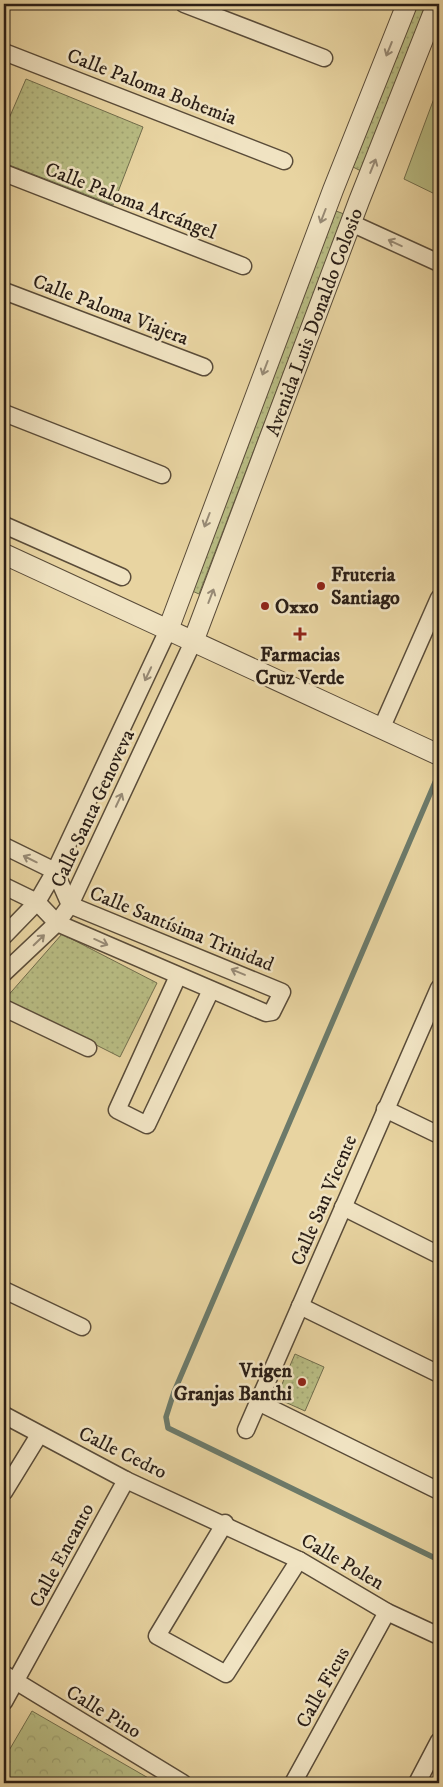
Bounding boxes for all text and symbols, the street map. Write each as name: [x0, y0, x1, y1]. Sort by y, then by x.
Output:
one-way arrow: [384, 41, 393, 56]
street label: Calle Paloma Bohemia: [63, 44, 240, 131]
street label: Calle Paloma Arcángel: [41, 157, 220, 246]
one-way arrow: [369, 159, 379, 174]
street label: Avenida Luis Donaldo Colosio: [261, 205, 369, 440]
one-way arrow: [318, 208, 327, 224]
one-way arrow: [388, 238, 403, 247]
street label: Calle Paloma Viajera: [29, 269, 192, 352]
one-way arrow: [260, 360, 269, 375]
one-way arrow: [202, 512, 211, 527]
place label: Fruteria Santiago: [331, 563, 400, 611]
marker: Fruteria Santiago: [315, 580, 327, 592]
one-way arrow: [207, 589, 216, 604]
place label: Oxxo: [275, 595, 319, 620]
marker: Oxxo: [259, 600, 271, 612]
marker: Farmacias Cruz Verde: [294, 628, 306, 640]
place label: Farmacias Cruz Verde: [256, 643, 345, 691]
one-way arrow: [142, 666, 152, 681]
street label: Calle Santa Genoveva: [46, 725, 141, 892]
one-way arrow: [115, 793, 124, 808]
one-way arrow: [23, 854, 38, 863]
street label: Calle Santísima Trinidad: [86, 881, 277, 978]
one-way arrow: [33, 934, 45, 946]
one-way arrow: [93, 938, 108, 948]
one-way arrow: [231, 967, 246, 976]
street label: Calle San Vicente: [286, 1131, 363, 1270]
place label: Vrigen Granjas Banthi: [174, 1359, 293, 1407]
marker: Vrigen Granjas Banthi: [296, 1376, 308, 1388]
street label: Calle Cedro: [74, 1421, 171, 1485]
street label: Calle Encanto: [24, 1499, 100, 1612]
street label: Calle Polen: [296, 1529, 389, 1596]
street label: Calle Ficus: [291, 1643, 356, 1733]
street label: Calle Pino: [61, 1680, 145, 1744]

